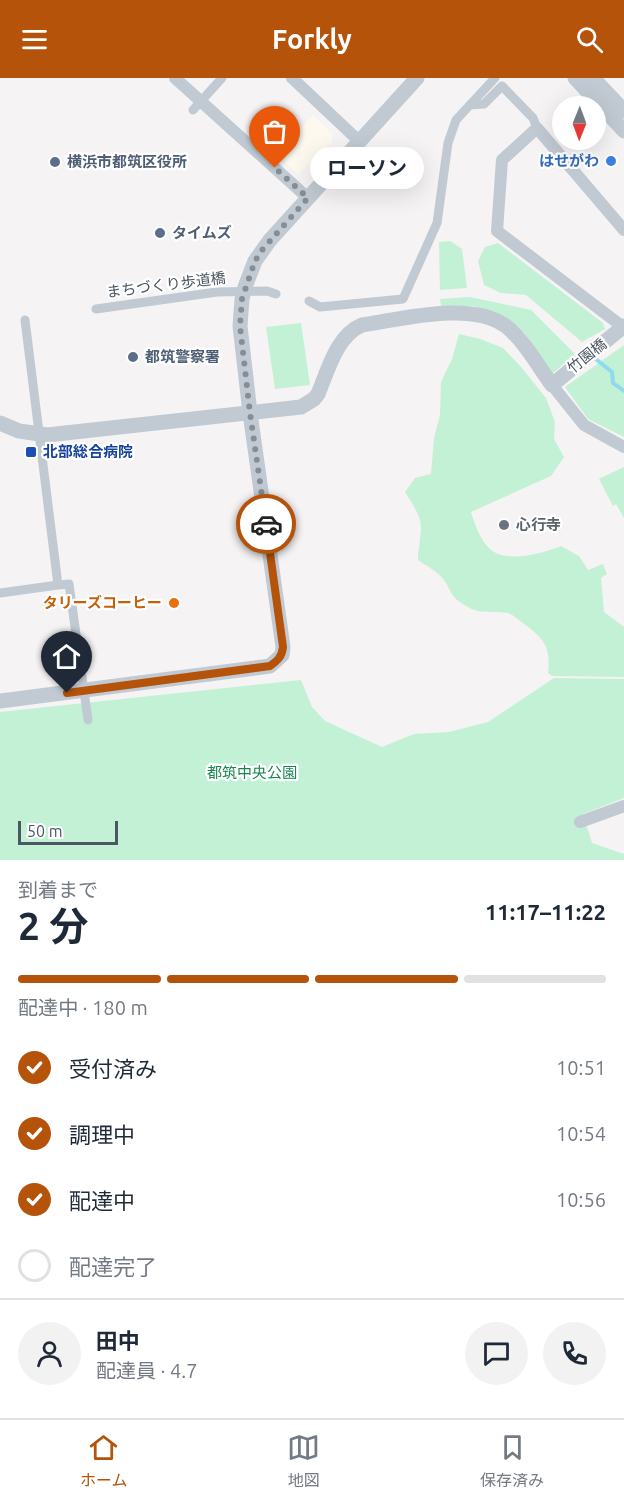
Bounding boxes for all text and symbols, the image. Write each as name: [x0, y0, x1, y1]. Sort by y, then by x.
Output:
icon: menu: [18, 23, 51, 56]
icon: search: [573, 23, 606, 56]
text: Forkly: [272, 24, 352, 54]
north arrow: [552, 96, 606, 150]
map controls: [552, 96, 606, 150]
pin: [249, 106, 300, 168]
icon: bag: [258, 115, 291, 148]
callout: ローソン: [311, 147, 425, 189]
place label: はせがわ: [539, 152, 599, 169]
place label: 横浜市都筑区役所: [67, 153, 187, 170]
marker: はせがわ: [604, 154, 618, 168]
marker: 横浜市都筑区役所: [48, 155, 62, 169]
text: ローソン: [327, 156, 407, 179]
place label: タイムズ: [172, 224, 232, 241]
marker: タイムズ: [153, 226, 167, 240]
street label: まちづくり歩道橋: [105, 269, 227, 300]
street label: 竹園橋: [564, 335, 610, 376]
place label: 都筑警察署: [145, 348, 220, 365]
marker: 都筑警察署: [126, 350, 140, 364]
place label: 北部総合病院: [43, 443, 133, 460]
marker: 北部総合病院: [24, 445, 38, 459]
courier: [236, 494, 296, 554]
icon: car: [250, 508, 283, 541]
place label: 心行寺: [516, 516, 561, 533]
marker: 心行寺: [497, 518, 511, 532]
place label: タリーズコーヒー: [43, 594, 162, 611]
marker: タリーズコーヒー: [167, 596, 181, 610]
pin: [41, 631, 92, 693]
icon: home: [50, 640, 83, 673]
park label: 都筑中央公園: [207, 764, 297, 781]
scale bar: [18, 818, 118, 846]
text: 50 m: [27, 822, 63, 840]
text: 到着まで: [18, 878, 98, 901]
text: 11:17–11:22: [485, 899, 606, 924]
text: 2 分: [18, 904, 88, 947]
text: 配達中 · 180 m: [18, 996, 148, 1019]
icon: check: [18, 1051, 51, 1084]
text: 受付済み: [69, 1056, 157, 1081]
text: 10:51: [556, 1056, 606, 1079]
icon: check: [18, 1117, 51, 1150]
text: 調理中: [69, 1122, 135, 1147]
text: 10:54: [556, 1122, 606, 1145]
icon: check: [18, 1183, 51, 1216]
text: 配達中: [69, 1188, 135, 1213]
text: 10:56: [556, 1188, 606, 1211]
text: 配達完了: [69, 1254, 157, 1279]
button: person: [18, 1322, 81, 1385]
button: chat: [465, 1322, 528, 1385]
button: phone: [543, 1322, 606, 1385]
text: 田中: [96, 1328, 140, 1353]
text: 配達員 · 4.7: [96, 1359, 198, 1382]
tab: ホーム: [80, 1431, 127, 1491]
tab: 地図: [287, 1431, 320, 1491]
tab: 保存済み: [480, 1431, 544, 1491]

